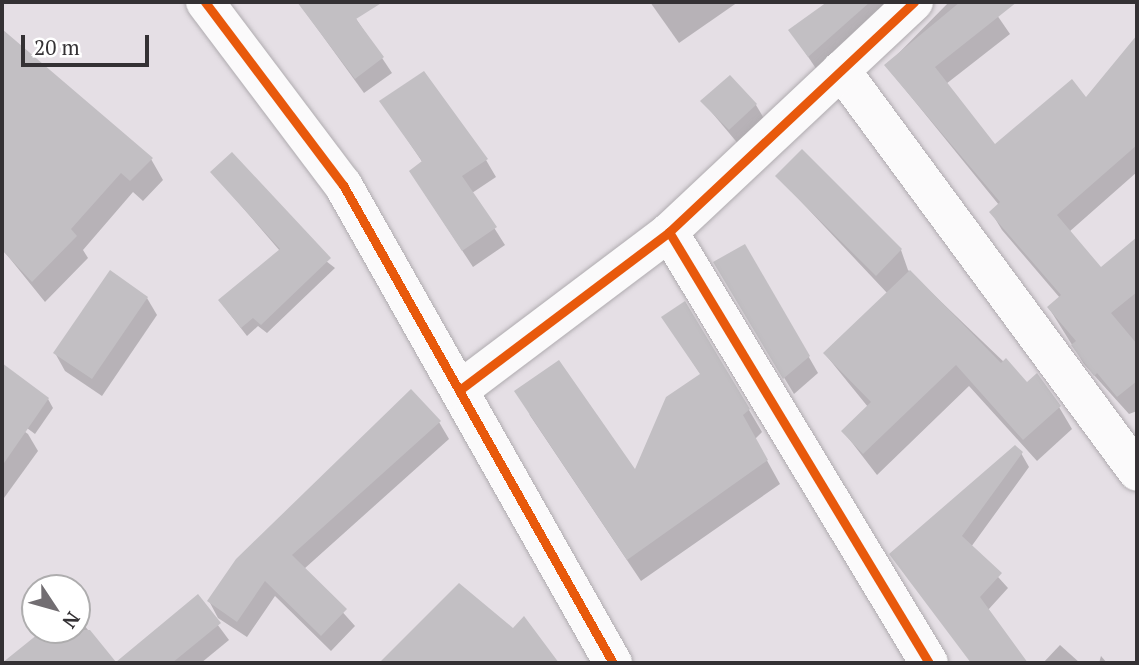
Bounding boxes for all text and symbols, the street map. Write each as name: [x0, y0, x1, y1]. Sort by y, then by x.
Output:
scale bar: [24, 21, 152, 65]
text: 20 m: [34, 33, 80, 61]
north arrow: [21, 574, 91, 644]
text: N: [57, 607, 86, 634]

